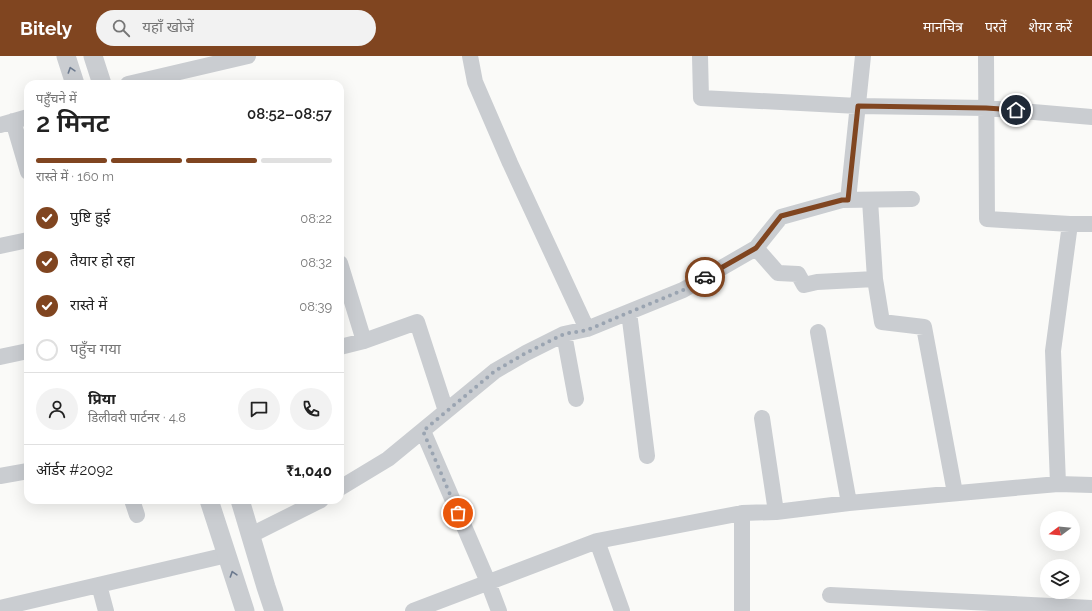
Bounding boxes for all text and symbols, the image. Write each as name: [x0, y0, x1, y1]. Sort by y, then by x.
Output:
search box: [96, 10, 376, 46]
text: Bitely: [20, 17, 72, 39]
icon: search: [110, 17, 132, 39]
text: यहाँ खोजें: [142, 18, 194, 36]
text: मानचित्र: [923, 19, 963, 35]
text: परतें: [985, 19, 1007, 35]
text: शेयर करें: [1029, 19, 1072, 35]
one-way arrow: [67, 67, 75, 74]
text: पहुँचने में: [36, 91, 77, 106]
pin: [999, 93, 1033, 127]
icon: home: [1005, 99, 1027, 121]
text: 08:52–08:57: [247, 105, 332, 123]
text: 2 मिनट: [36, 108, 109, 138]
text: रास्ते में · 160 m: [36, 169, 114, 184]
icon: check: [36, 207, 58, 229]
text: पुष्टि हुई: [70, 208, 110, 226]
text: 08:22: [300, 211, 332, 226]
icon: check: [36, 251, 58, 273]
text: तैयार हो रहा: [70, 252, 135, 270]
text: 08:32: [300, 255, 332, 270]
courier: [685, 257, 725, 297]
icon: car: [694, 266, 716, 288]
icon: check: [36, 295, 58, 317]
text: रास्ते में: [70, 296, 107, 314]
text: 08:39: [299, 299, 332, 314]
text: पहुँच गया: [70, 340, 121, 358]
button: person: [36, 388, 78, 430]
button: chat: [238, 388, 280, 430]
button: phone: [290, 388, 332, 430]
text: प्रिया: [88, 390, 116, 408]
text: डिलीवरी पार्टनर · 4.8: [88, 410, 186, 425]
text: ऑर्डर #2092: [36, 461, 113, 479]
text: ₹1,040: [286, 462, 332, 480]
pin: [441, 496, 475, 530]
icon: bag: [447, 502, 469, 524]
north arrow: [1040, 511, 1080, 551]
map controls: [1040, 511, 1080, 599]
button: layers: [1040, 559, 1080, 599]
one-way arrow: [229, 571, 238, 578]

